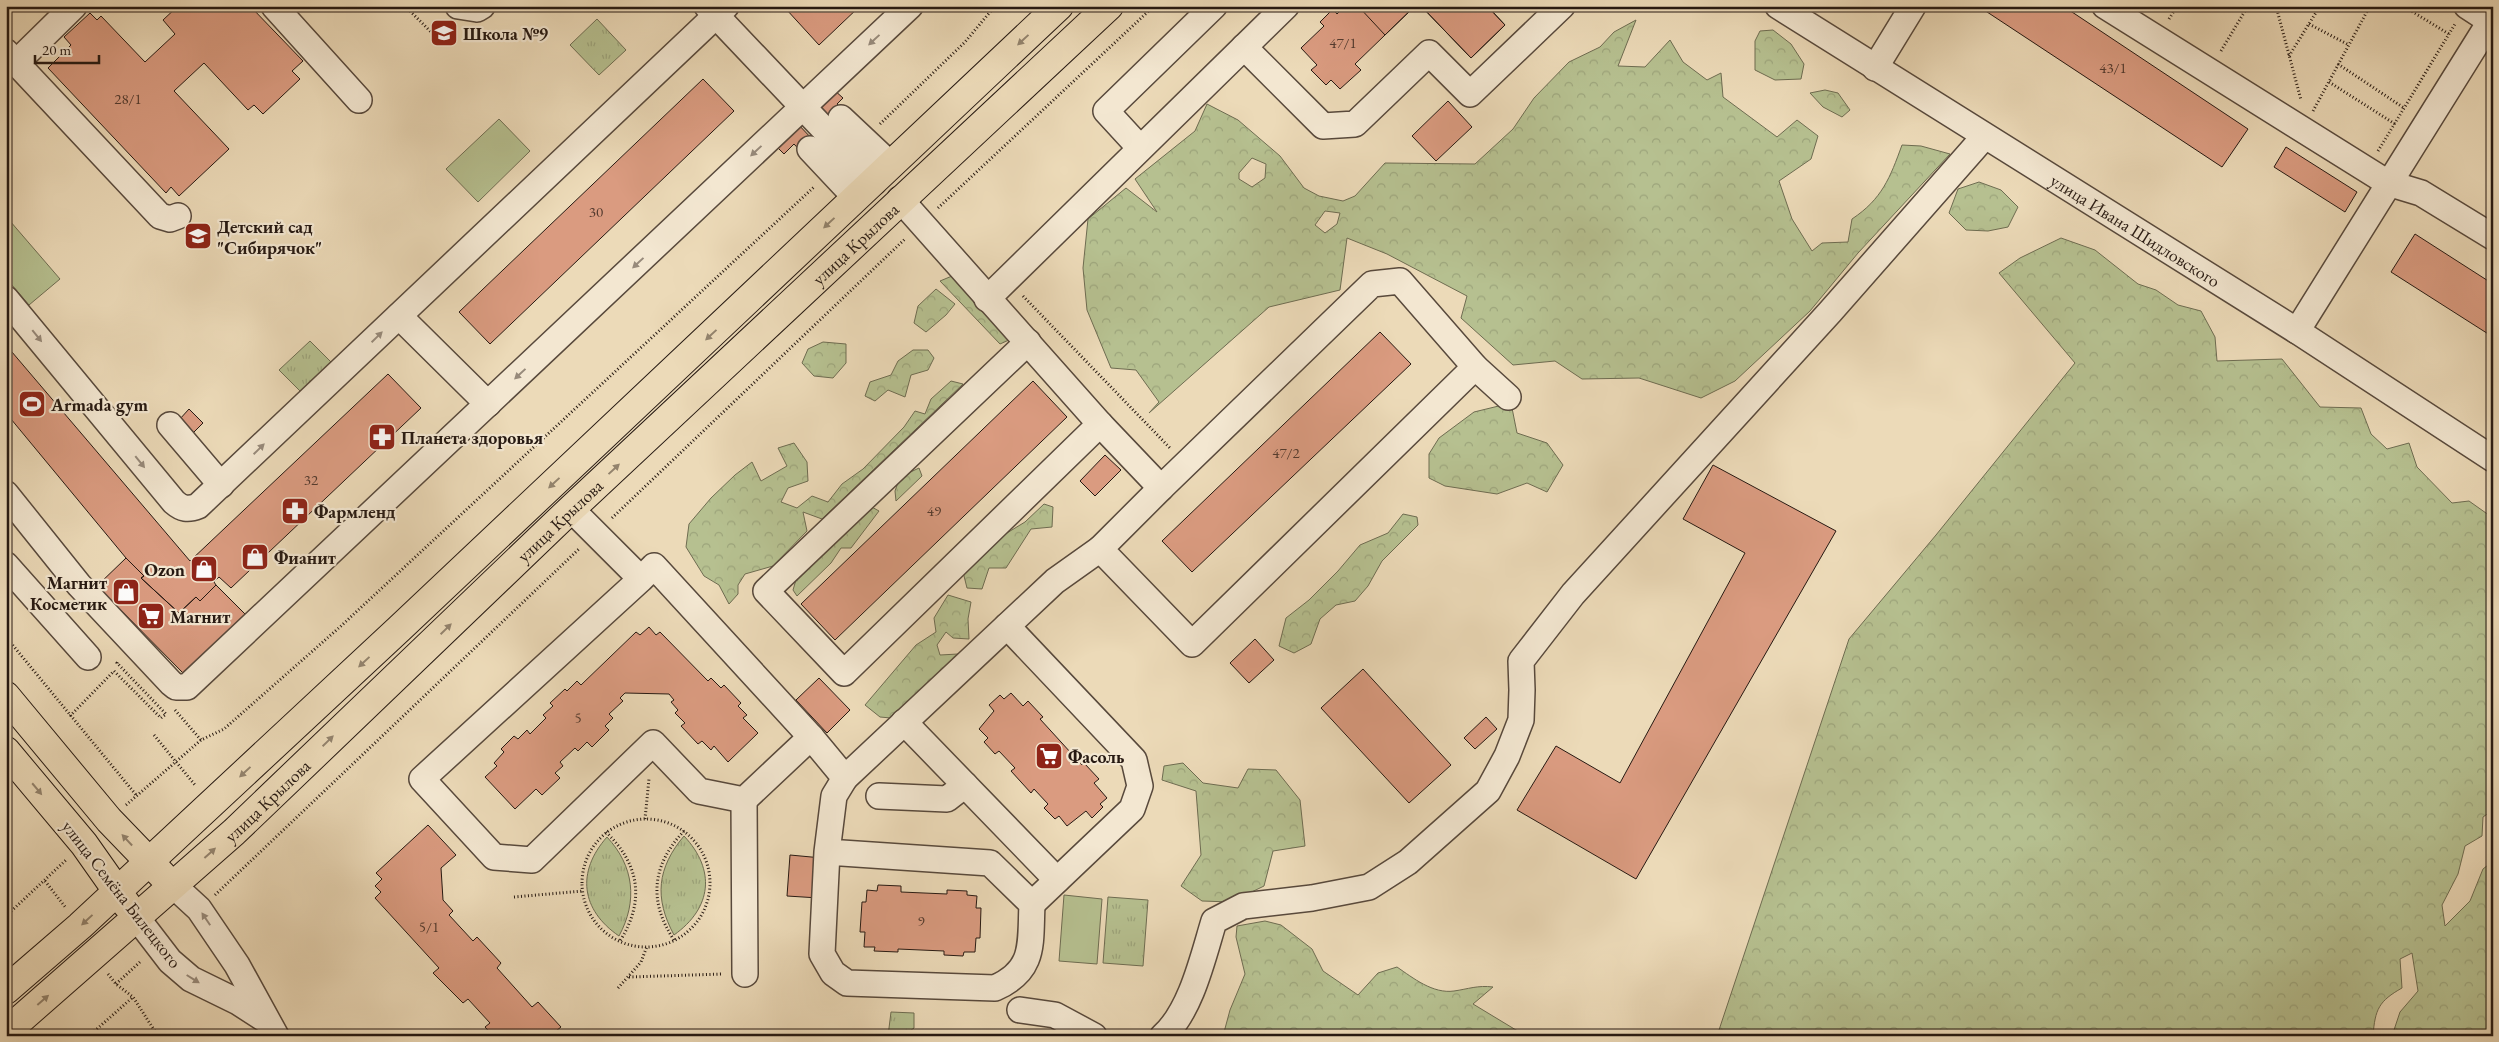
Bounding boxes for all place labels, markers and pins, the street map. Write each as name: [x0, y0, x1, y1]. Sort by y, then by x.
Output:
school or university icon: Школа №9: [429, 18, 459, 48]
place label: Школа №9: [463, 22, 548, 45]
place label: Детский сад "Сибирячок": [217, 215, 322, 259]
school or university icon: Детский сад "Сибирячок": [183, 221, 213, 251]
sports icon: Armada gym: [17, 389, 47, 419]
place label: Armada gym: [50, 393, 149, 416]
pharmacy icon: Планета здоровья: [367, 422, 397, 452]
place label: Планета здоровья: [401, 426, 543, 449]
pharmacy icon: Фармленд: [280, 496, 310, 526]
place label: Фармленд: [314, 500, 396, 523]
shop icon: Фианит: [240, 542, 270, 572]
place label: Фианит: [274, 546, 336, 569]
shop icon: Ozon: [189, 554, 219, 584]
place label: Ozon: [144, 558, 185, 581]
place label: Магнит Косметик: [30, 571, 107, 615]
shop icon: Магнит Косметик: [111, 577, 141, 607]
supermarket icon: Магнит: [136, 601, 166, 631]
place label: Магнит: [170, 605, 230, 628]
supermarket icon: Фасоль: [1034, 741, 1064, 771]
place label: Фасоль: [1068, 745, 1124, 768]

